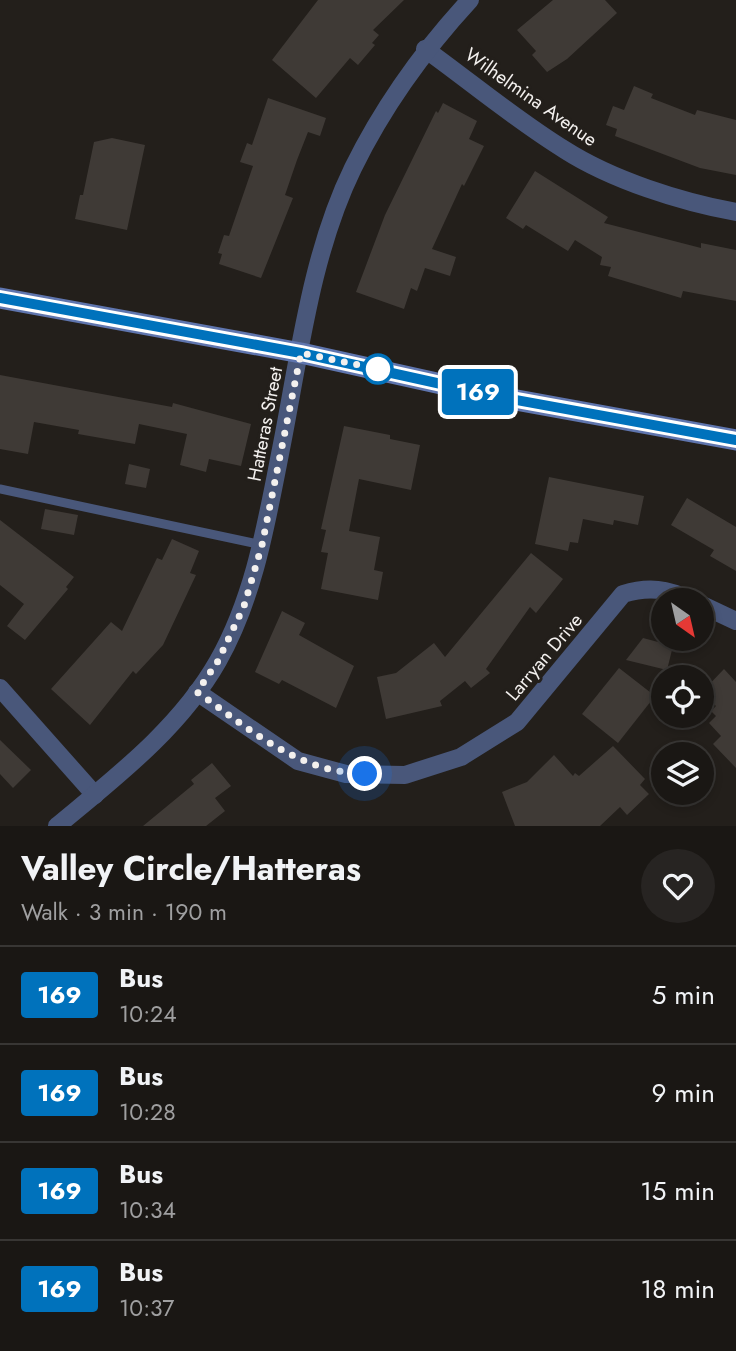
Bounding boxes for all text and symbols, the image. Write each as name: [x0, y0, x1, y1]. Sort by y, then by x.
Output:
street label: Wilhelmina Avenue: [459, 41, 603, 153]
unlabelled marker: [363, 354, 393, 384]
street label: Hatteras Street: [241, 364, 289, 484]
line badge: 169: [438, 369, 518, 415]
text: 169: [456, 374, 500, 409]
north arrow: [651, 588, 714, 651]
map controls: [651, 588, 714, 805]
street label: Larryan Drive: [499, 607, 589, 707]
button: locate: [651, 665, 714, 728]
button: layers: [651, 742, 714, 805]
your location: [347, 756, 382, 791]
text: Valley Circle/Hatteras: [21, 845, 361, 892]
button: heart: [641, 849, 715, 923]
text: Walk · 3 min · 190 m: [21, 895, 227, 929]
text: Bus: [119, 959, 163, 997]
text: 5 min: [652, 976, 715, 1014]
text: 169: [37, 977, 82, 1012]
text: 10:24: [119, 997, 177, 1031]
text: Bus: [119, 1057, 163, 1095]
text: 9 min: [652, 1074, 715, 1112]
text: 169: [37, 1075, 82, 1110]
text: 10:28: [119, 1095, 176, 1129]
text: Bus: [119, 1155, 163, 1193]
text: 15 min: [640, 1172, 715, 1210]
text: 169: [37, 1173, 82, 1208]
text: 10:34: [119, 1193, 176, 1227]
text: Bus: [119, 1253, 163, 1291]
text: 18 min: [641, 1270, 715, 1308]
text: 169: [37, 1271, 82, 1306]
text: 10:37: [119, 1291, 174, 1325]

